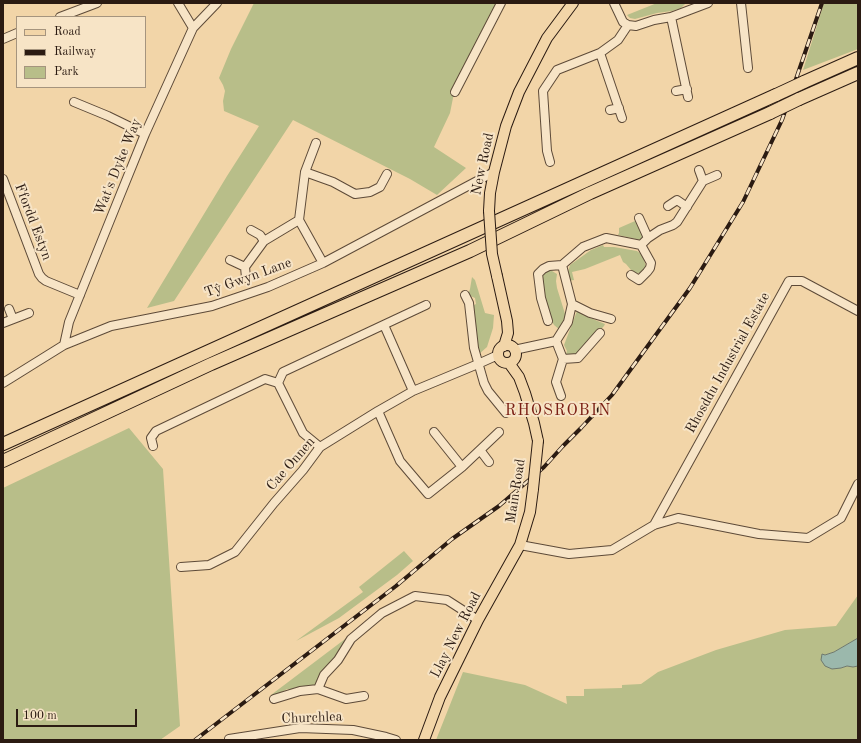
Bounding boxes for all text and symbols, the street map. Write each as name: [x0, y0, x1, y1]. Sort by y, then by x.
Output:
legend: [16, 16, 146, 88]
text: Road: [54, 26, 81, 38]
text: Railway: [54, 46, 96, 58]
text: Park: [54, 66, 79, 78]
street label: Wat's Dyke Way: [91, 116, 145, 218]
street label: New Road: [468, 131, 498, 197]
street label: Ffordd Estyn: [11, 181, 55, 263]
street label: Tŷ Gwyn Lane: [202, 254, 294, 302]
street label: Rhosddu Industrial Estate: [682, 290, 774, 436]
district label: RHOSROBIN: [505, 401, 611, 421]
street label: Cae Onnen: [263, 434, 319, 494]
street label: Main Road: [503, 458, 529, 524]
street label: Llay New Road: [427, 589, 485, 681]
scale bar: [18, 701, 139, 727]
street label: Churchlea: [281, 709, 343, 727]
text: 100 m: [23, 710, 57, 722]

